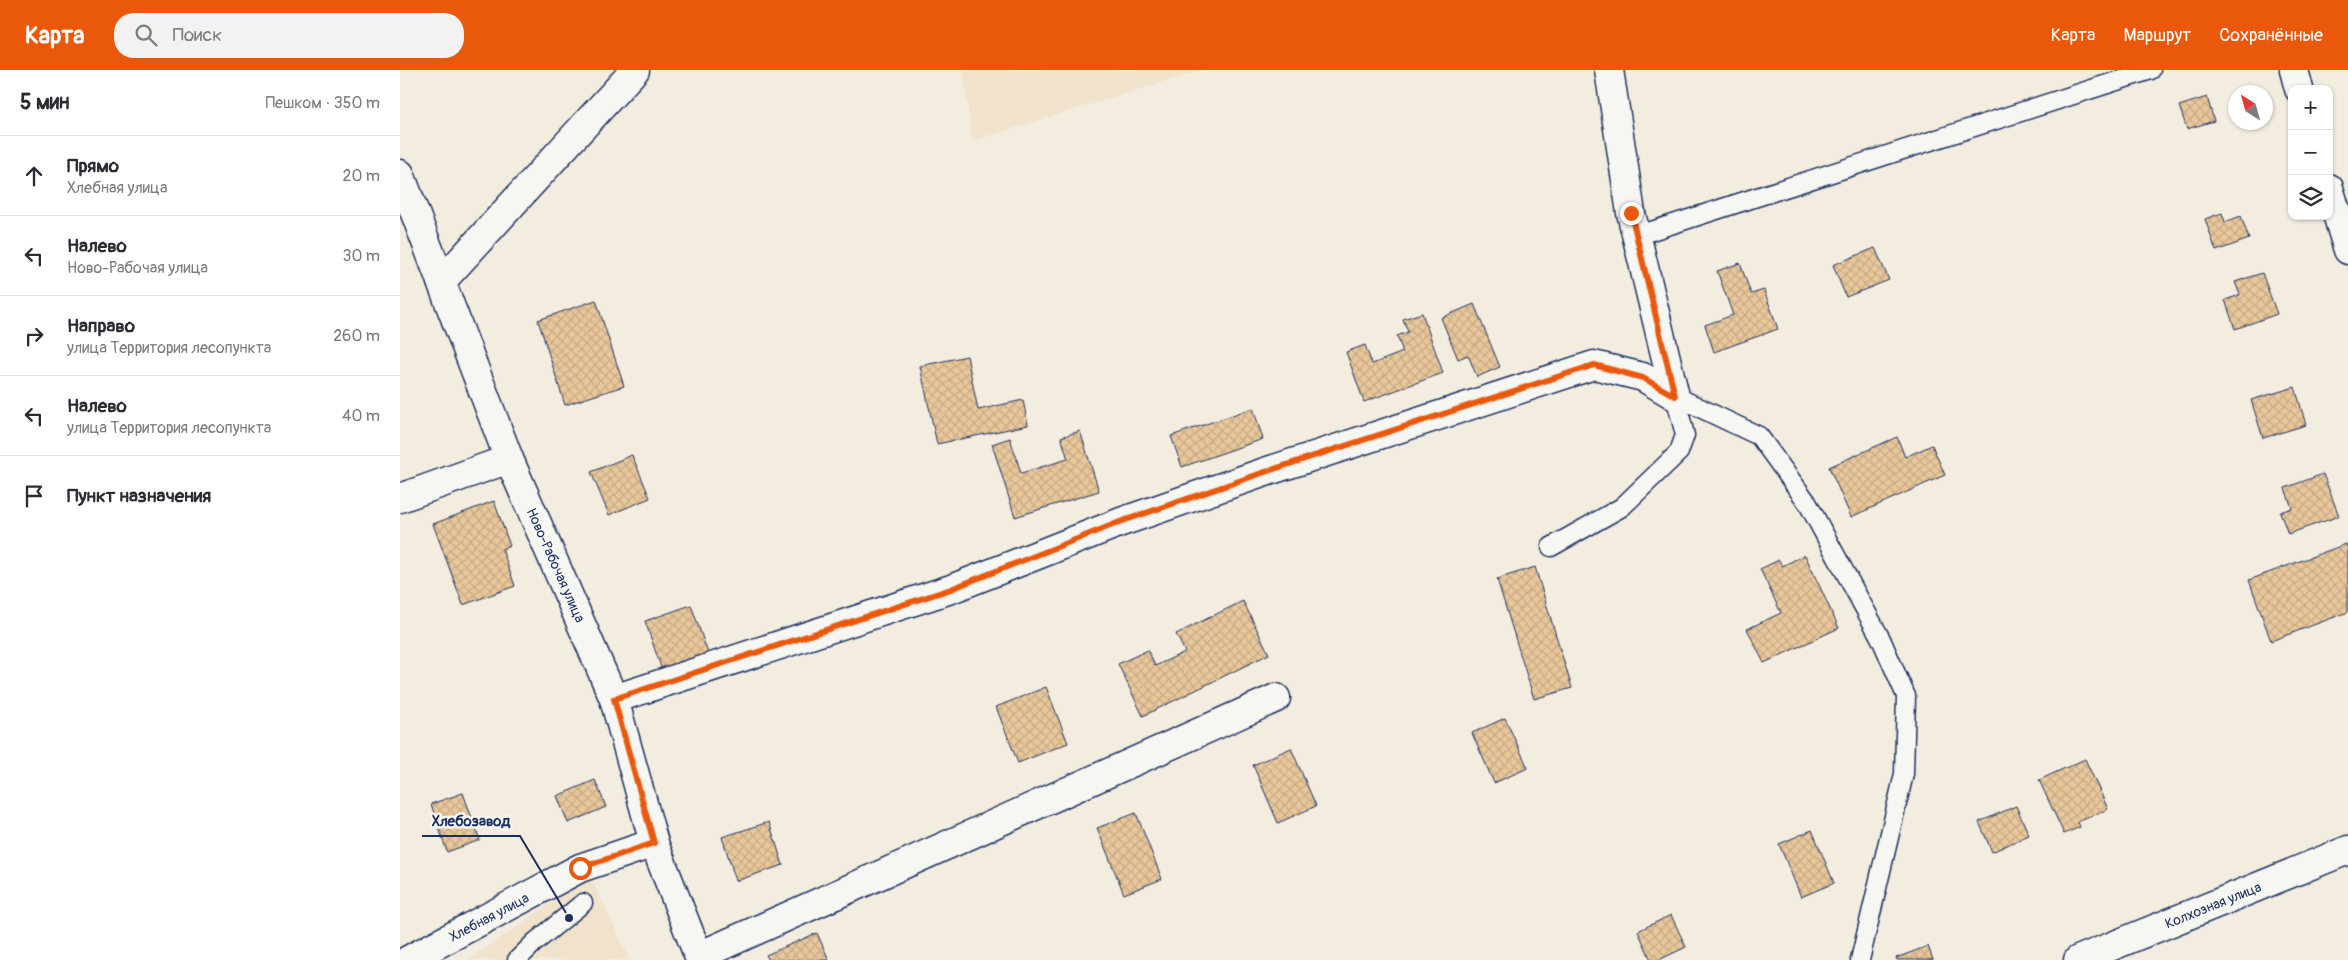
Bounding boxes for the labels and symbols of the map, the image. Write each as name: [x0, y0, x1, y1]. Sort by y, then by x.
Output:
north arrow: [2228, 85, 2273, 130]
route end: [1620, 202, 1643, 225]
street label: Ново-Рабочая улица: [523, 505, 588, 625]
callout: Хлебозавод: [422, 806, 520, 836]
text: Хлебозавод: [432, 812, 511, 831]
route start: [569, 857, 592, 880]
street label: Колхозная улица: [2163, 878, 2264, 932]
street label: Хлебная улица: [446, 889, 532, 946]

